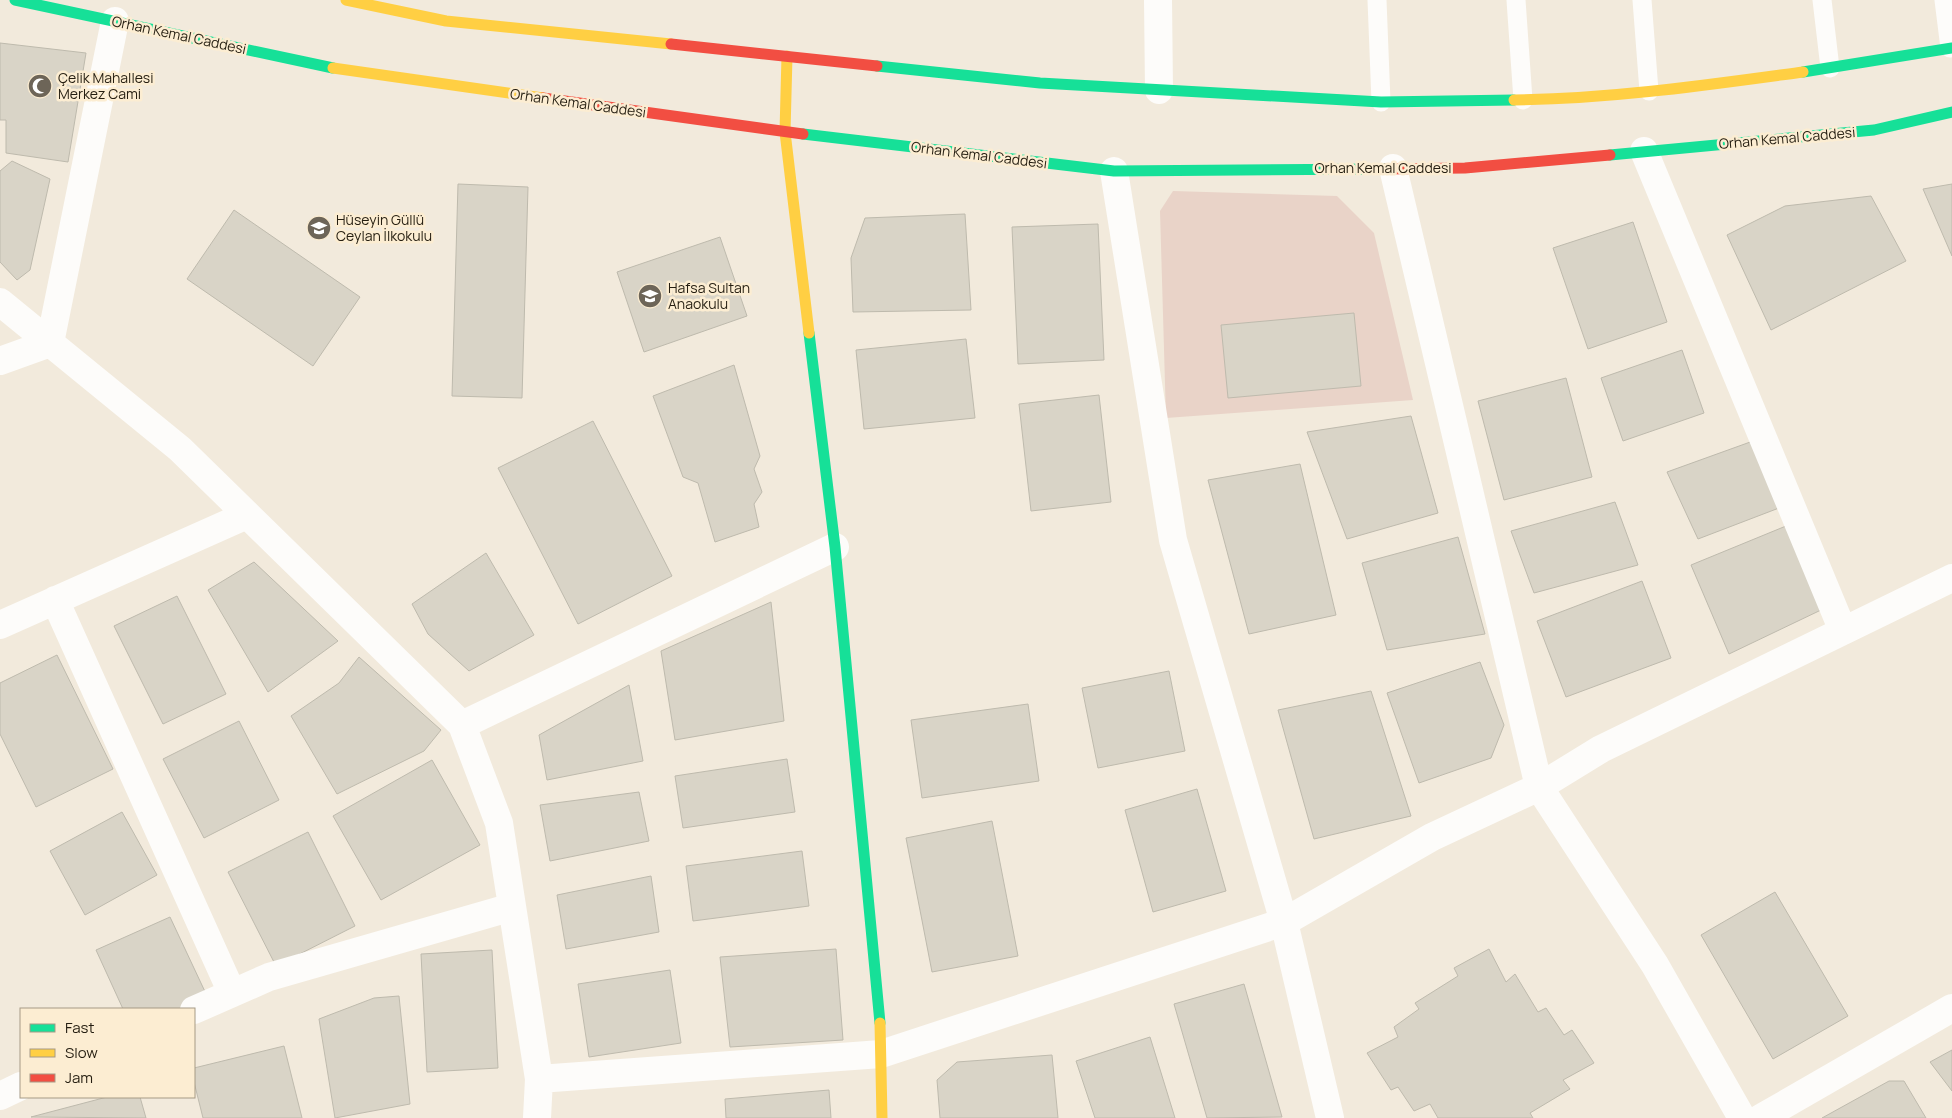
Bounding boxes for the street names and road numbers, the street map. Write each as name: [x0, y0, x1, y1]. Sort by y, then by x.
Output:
street label: Orhan Kemal Caddesi: [110, 11, 248, 58]
street label: Orhan Kemal Caddesi: [509, 84, 647, 121]
street label: Orhan Kemal Caddesi: [1718, 122, 1856, 153]
street label: Orhan Kemal Caddesi: [910, 137, 1048, 172]
street label: Orhan Kemal Caddesi: [1314, 158, 1452, 177]

